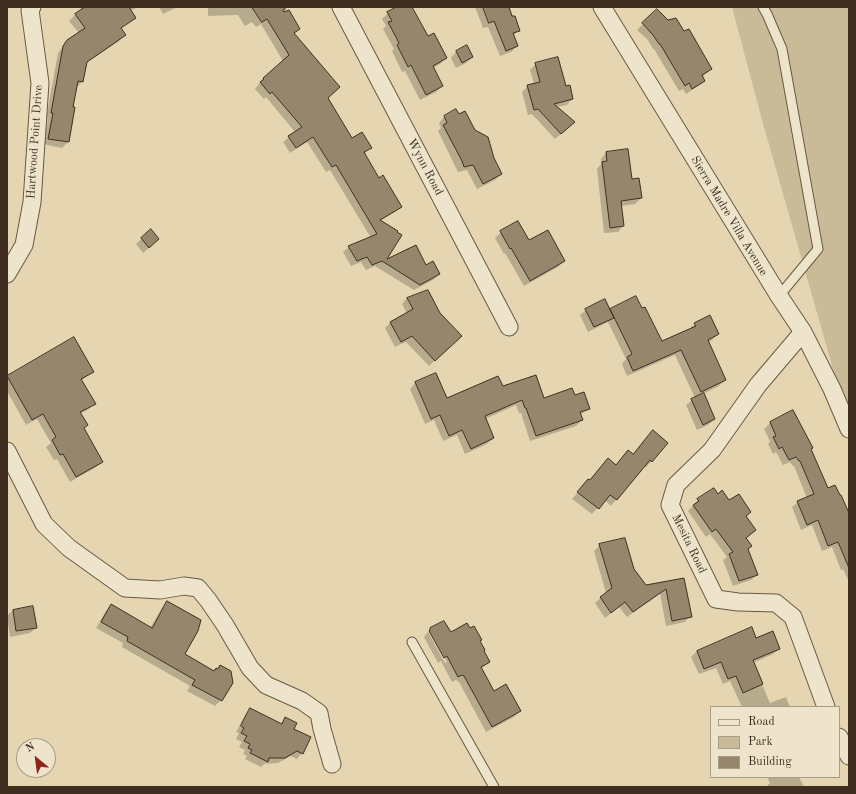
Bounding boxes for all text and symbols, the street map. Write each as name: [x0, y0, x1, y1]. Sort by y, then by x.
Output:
street label: Hartwood Point Drive: [24, 84, 46, 200]
street label: Wynn Road: [404, 136, 446, 198]
street label: Sierra Madre Villa Avenue: [687, 153, 771, 279]
street label: Mesita Road: [668, 512, 710, 576]
legend: [710, 706, 840, 778]
text: Road: [748, 716, 775, 728]
text: Park: [748, 736, 773, 748]
north arrow: [16, 738, 56, 778]
text: N: [24, 741, 37, 755]
text: Building: [748, 756, 792, 768]

